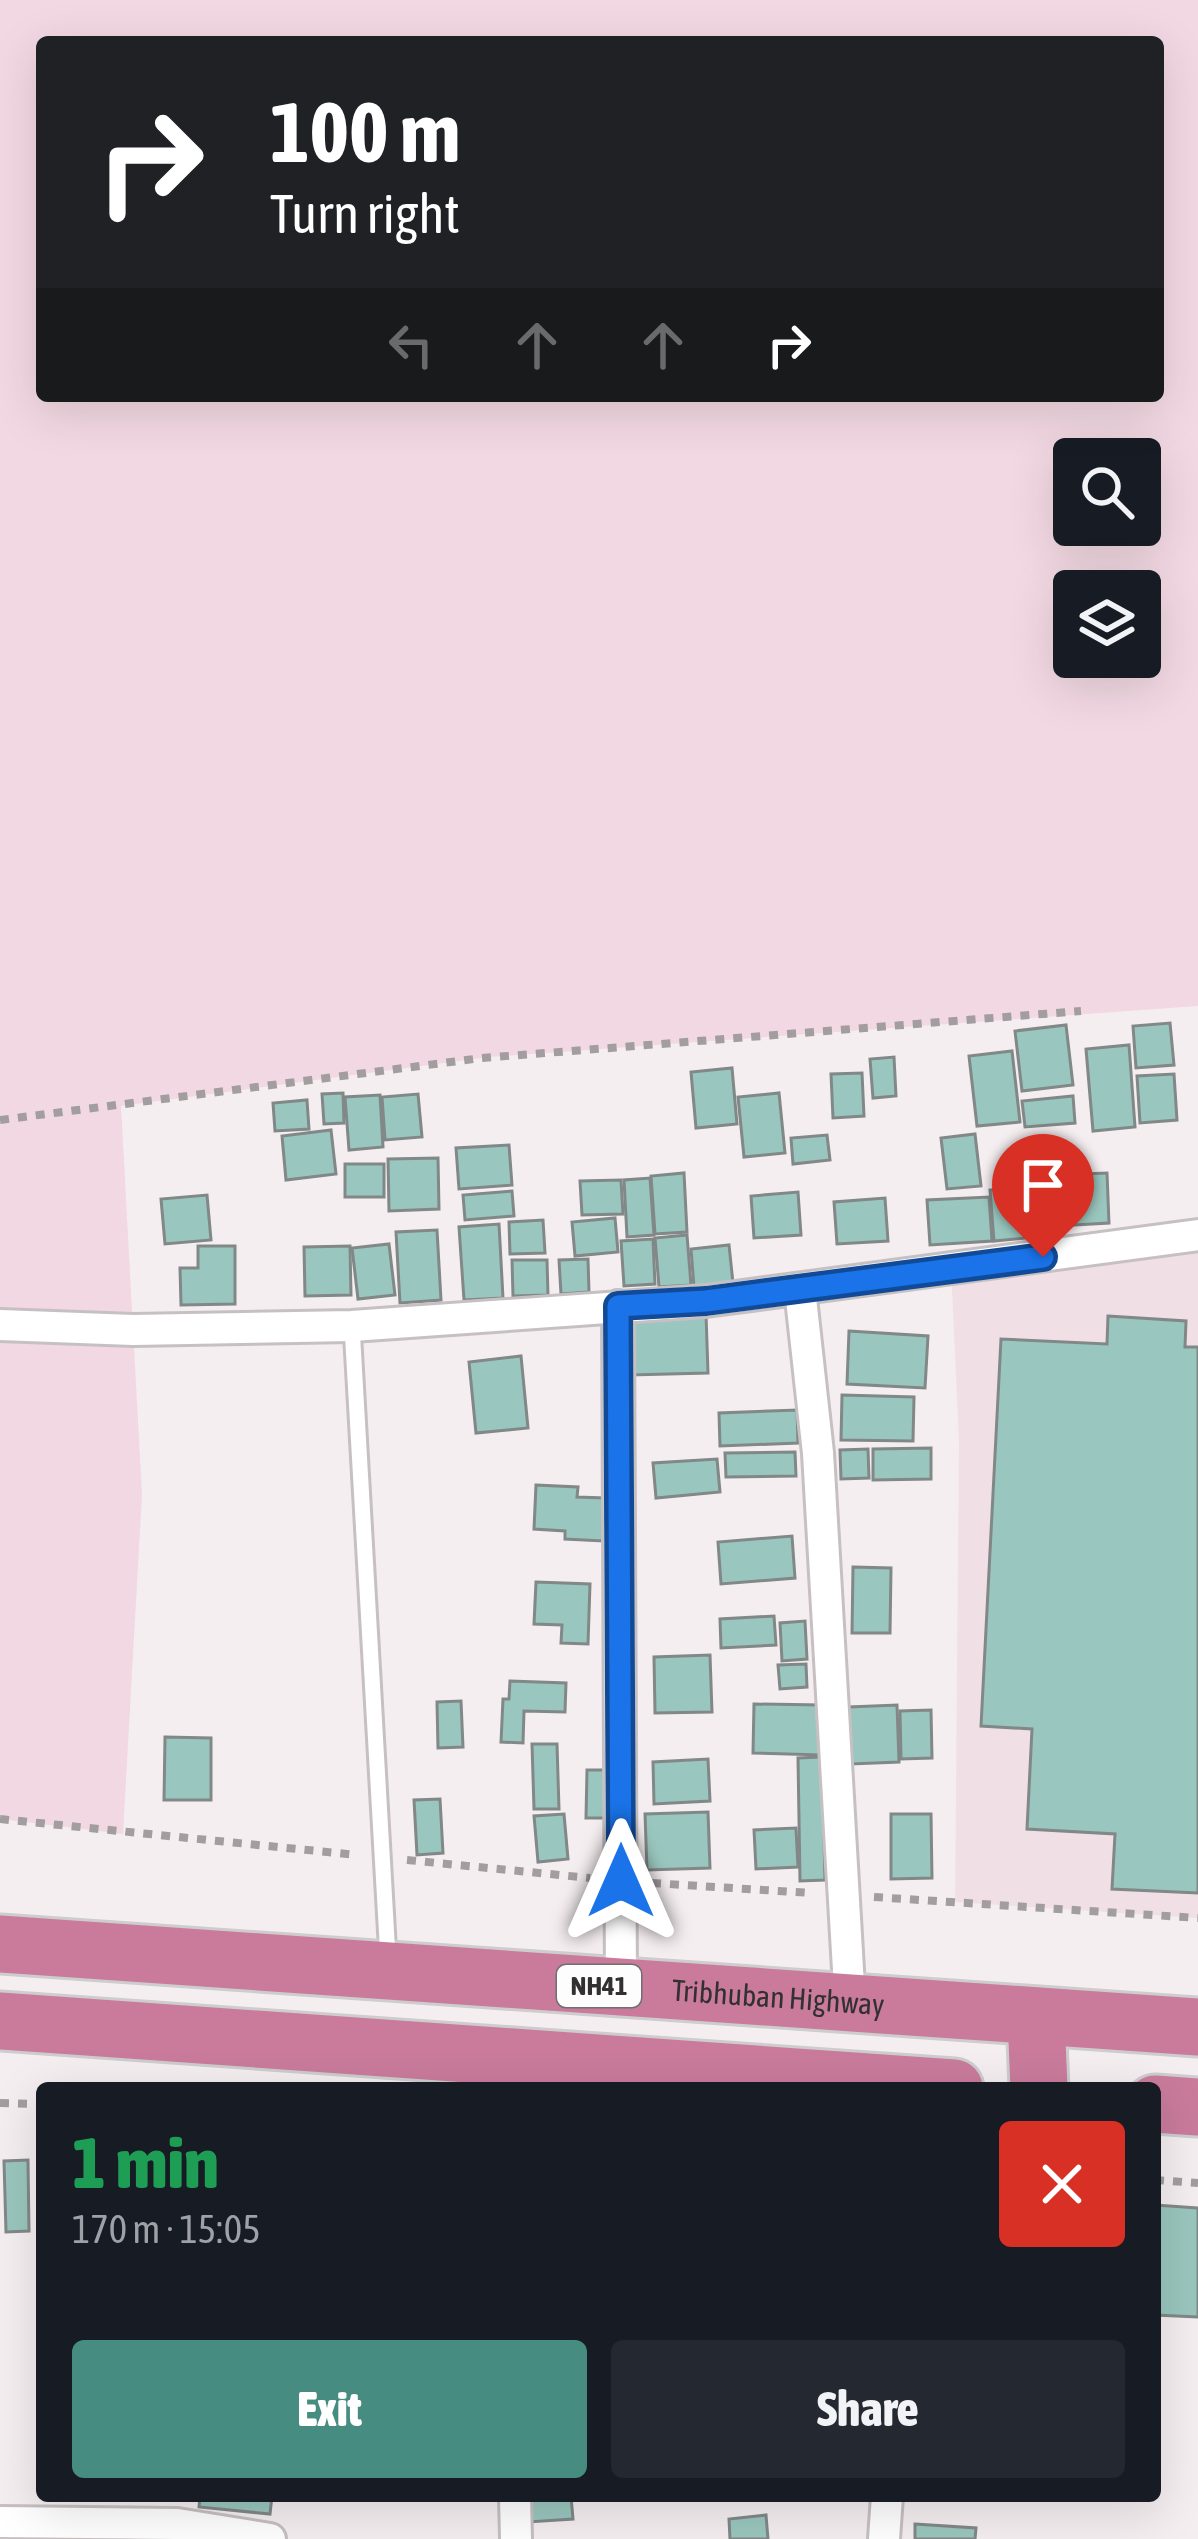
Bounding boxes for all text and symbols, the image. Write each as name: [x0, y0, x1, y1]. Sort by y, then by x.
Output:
icon: right: [72, 84, 228, 240]
text: 100 m: [270, 84, 460, 180]
text: Turn right: [270, 183, 460, 244]
icon: left: [378, 312, 444, 378]
icon: ahead: [504, 312, 570, 378]
icon: ahead: [630, 312, 696, 378]
icon: right: [756, 312, 822, 378]
map controls: [1053, 438, 1161, 678]
button: search: [1053, 438, 1161, 546]
button: layers: [1053, 570, 1161, 678]
pin: [992, 1134, 1094, 1257]
icon: arrive: [1010, 1152, 1076, 1218]
position arrow: [558, 1818, 684, 1944]
road number: NH41: [557, 1965, 641, 2007]
street label: Tribhuban Highway: [671, 1973, 886, 2021]
text: 1 min: [72, 2121, 219, 2203]
button: close: [999, 2121, 1125, 2247]
text: 170 m · 15:05: [72, 2207, 261, 2251]
button: Exit: [72, 2340, 587, 2478]
button: Share: [611, 2340, 1125, 2478]

